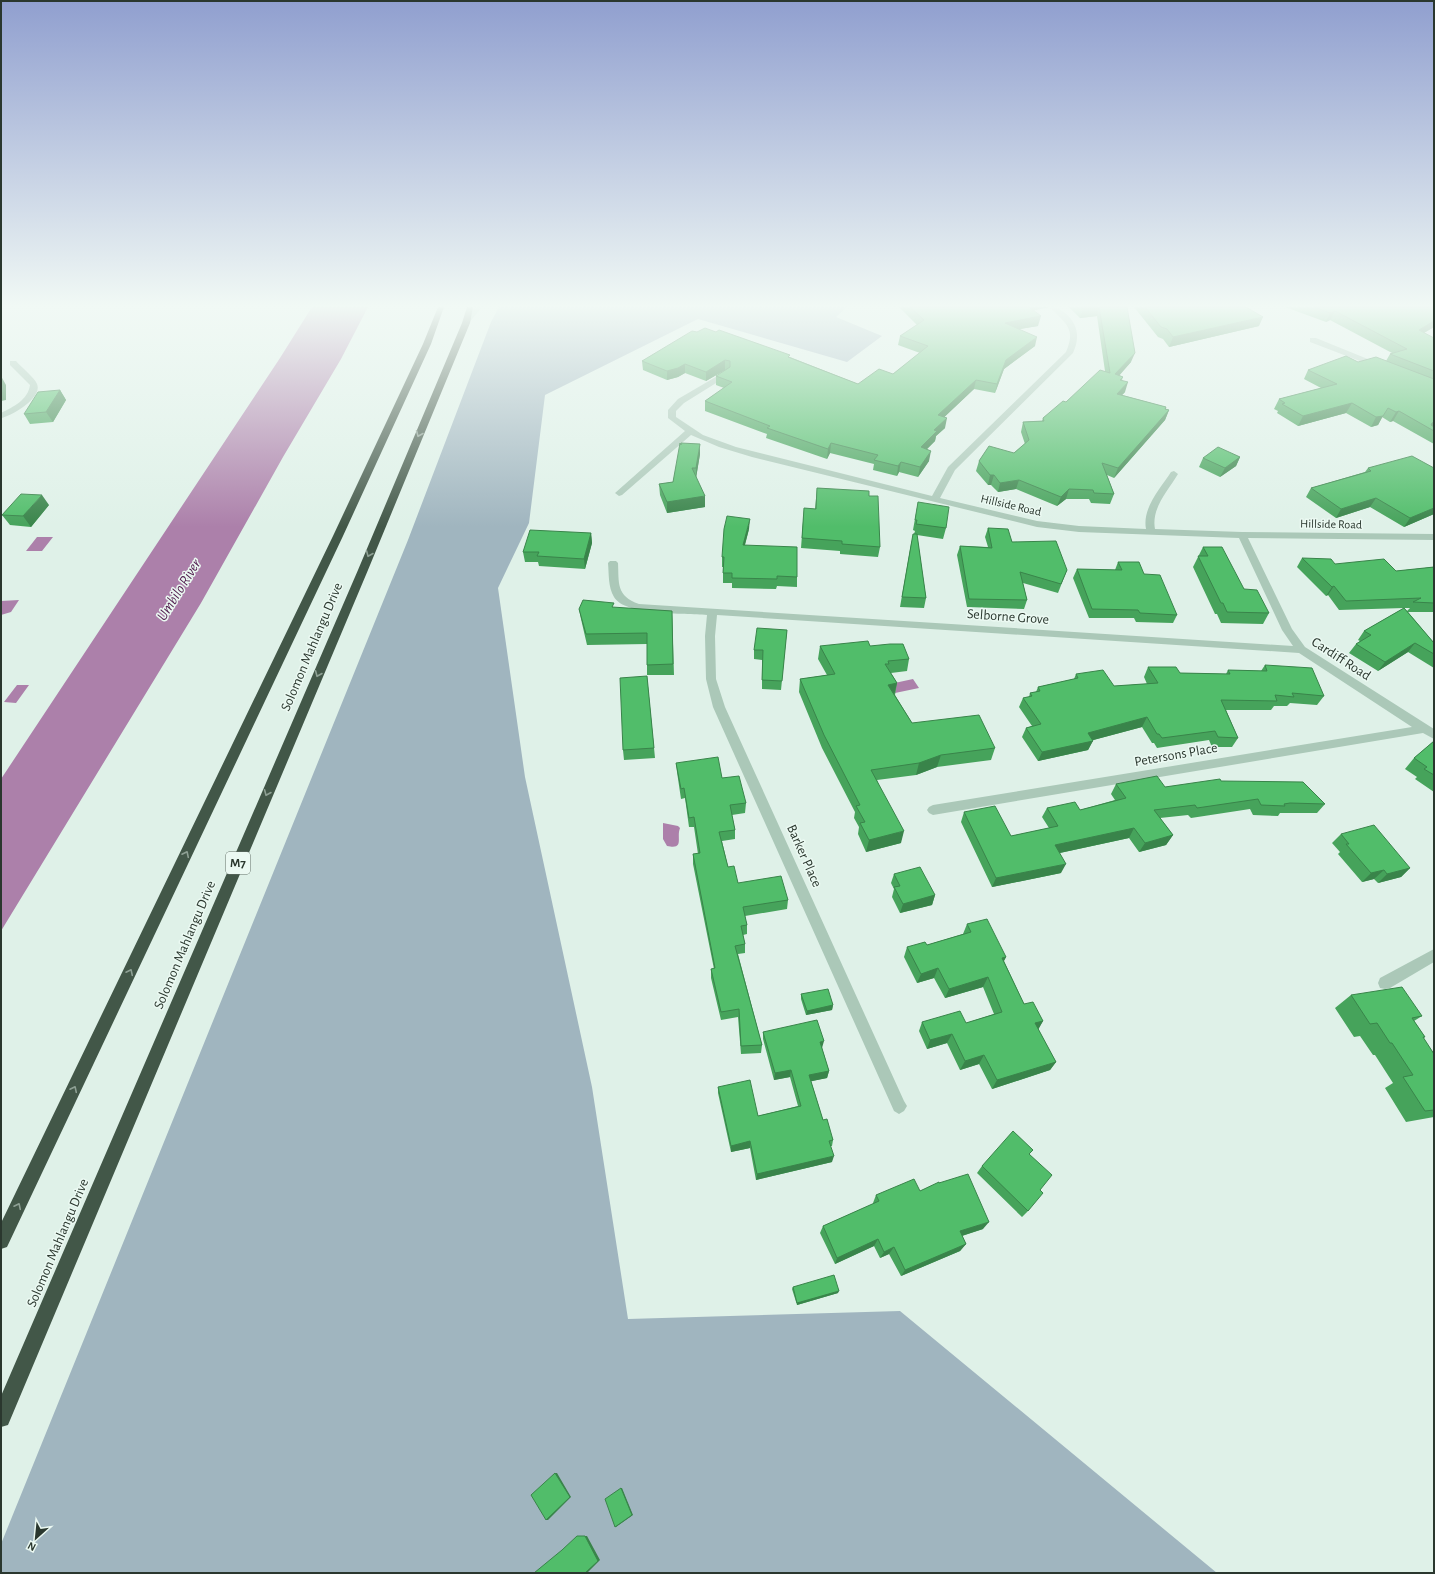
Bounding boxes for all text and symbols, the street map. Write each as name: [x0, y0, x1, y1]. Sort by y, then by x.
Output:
one-way arrow: [416, 430, 424, 438]
street label: Hillside Road: [979, 492, 1043, 518]
street label: Hillside Road: [1300, 517, 1362, 531]
one-way arrow: [366, 551, 374, 558]
water label: Umbilo River: [154, 556, 204, 623]
street label: Solomon Mahlangu Drive: [279, 581, 345, 713]
street label: Selborne Grove: [967, 607, 1049, 627]
street label: Cardiff Road: [1309, 635, 1373, 683]
one-way arrow: [315, 670, 323, 677]
street label: Petersons Place: [1133, 741, 1219, 769]
one-way arrow: [264, 790, 272, 797]
street label: Barker Place: [784, 823, 824, 889]
one-way arrow: [181, 851, 189, 859]
road number: M7: [226, 852, 250, 874]
street label: Solomon Mahlangu Drive: [152, 879, 218, 1011]
one-way arrow: [125, 968, 133, 976]
one-way arrow: [69, 1086, 77, 1093]
street label: Solomon Mahlangu Drive: [25, 1177, 91, 1309]
one-way arrow: [13, 1203, 21, 1210]
north arrow: [16, 1518, 56, 1558]
text: N: [26, 1540, 38, 1553]

